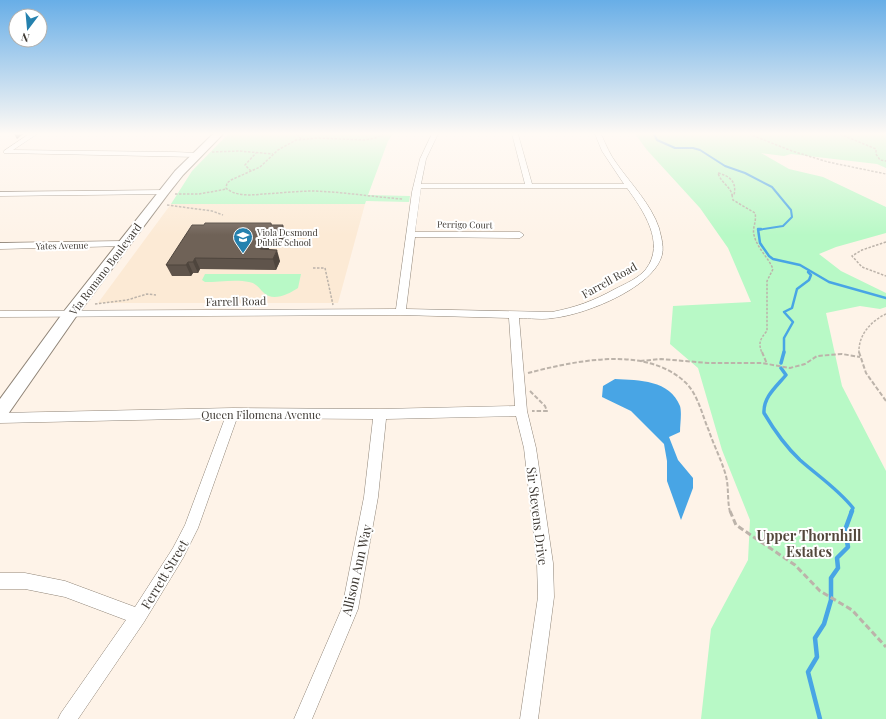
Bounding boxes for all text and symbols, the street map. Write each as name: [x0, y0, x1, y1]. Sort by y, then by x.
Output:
north arrow: [8, 8, 48, 48]
text: N: [19, 30, 31, 46]
street label: Perrigo Court: [437, 218, 494, 230]
street label: Via Romano Boulevard: [65, 220, 145, 319]
school or university icon: Viola Desmond Public School: [232, 226, 254, 254]
place label: Viola Desmond Public School: [256, 226, 318, 248]
street label: Yates Avenue: [35, 239, 89, 251]
street label: Farrell Road: [579, 258, 640, 301]
street label: Farrell Road: [205, 293, 267, 309]
street label: Queen Filomena Avenue: [201, 407, 321, 422]
street label: Sir Stevens Drive: [524, 466, 553, 567]
street label: Allison Ann Way: [337, 522, 375, 618]
district label: Upper Thornhill Estates: [757, 526, 862, 561]
street label: Ferrett Street: [137, 536, 192, 612]

